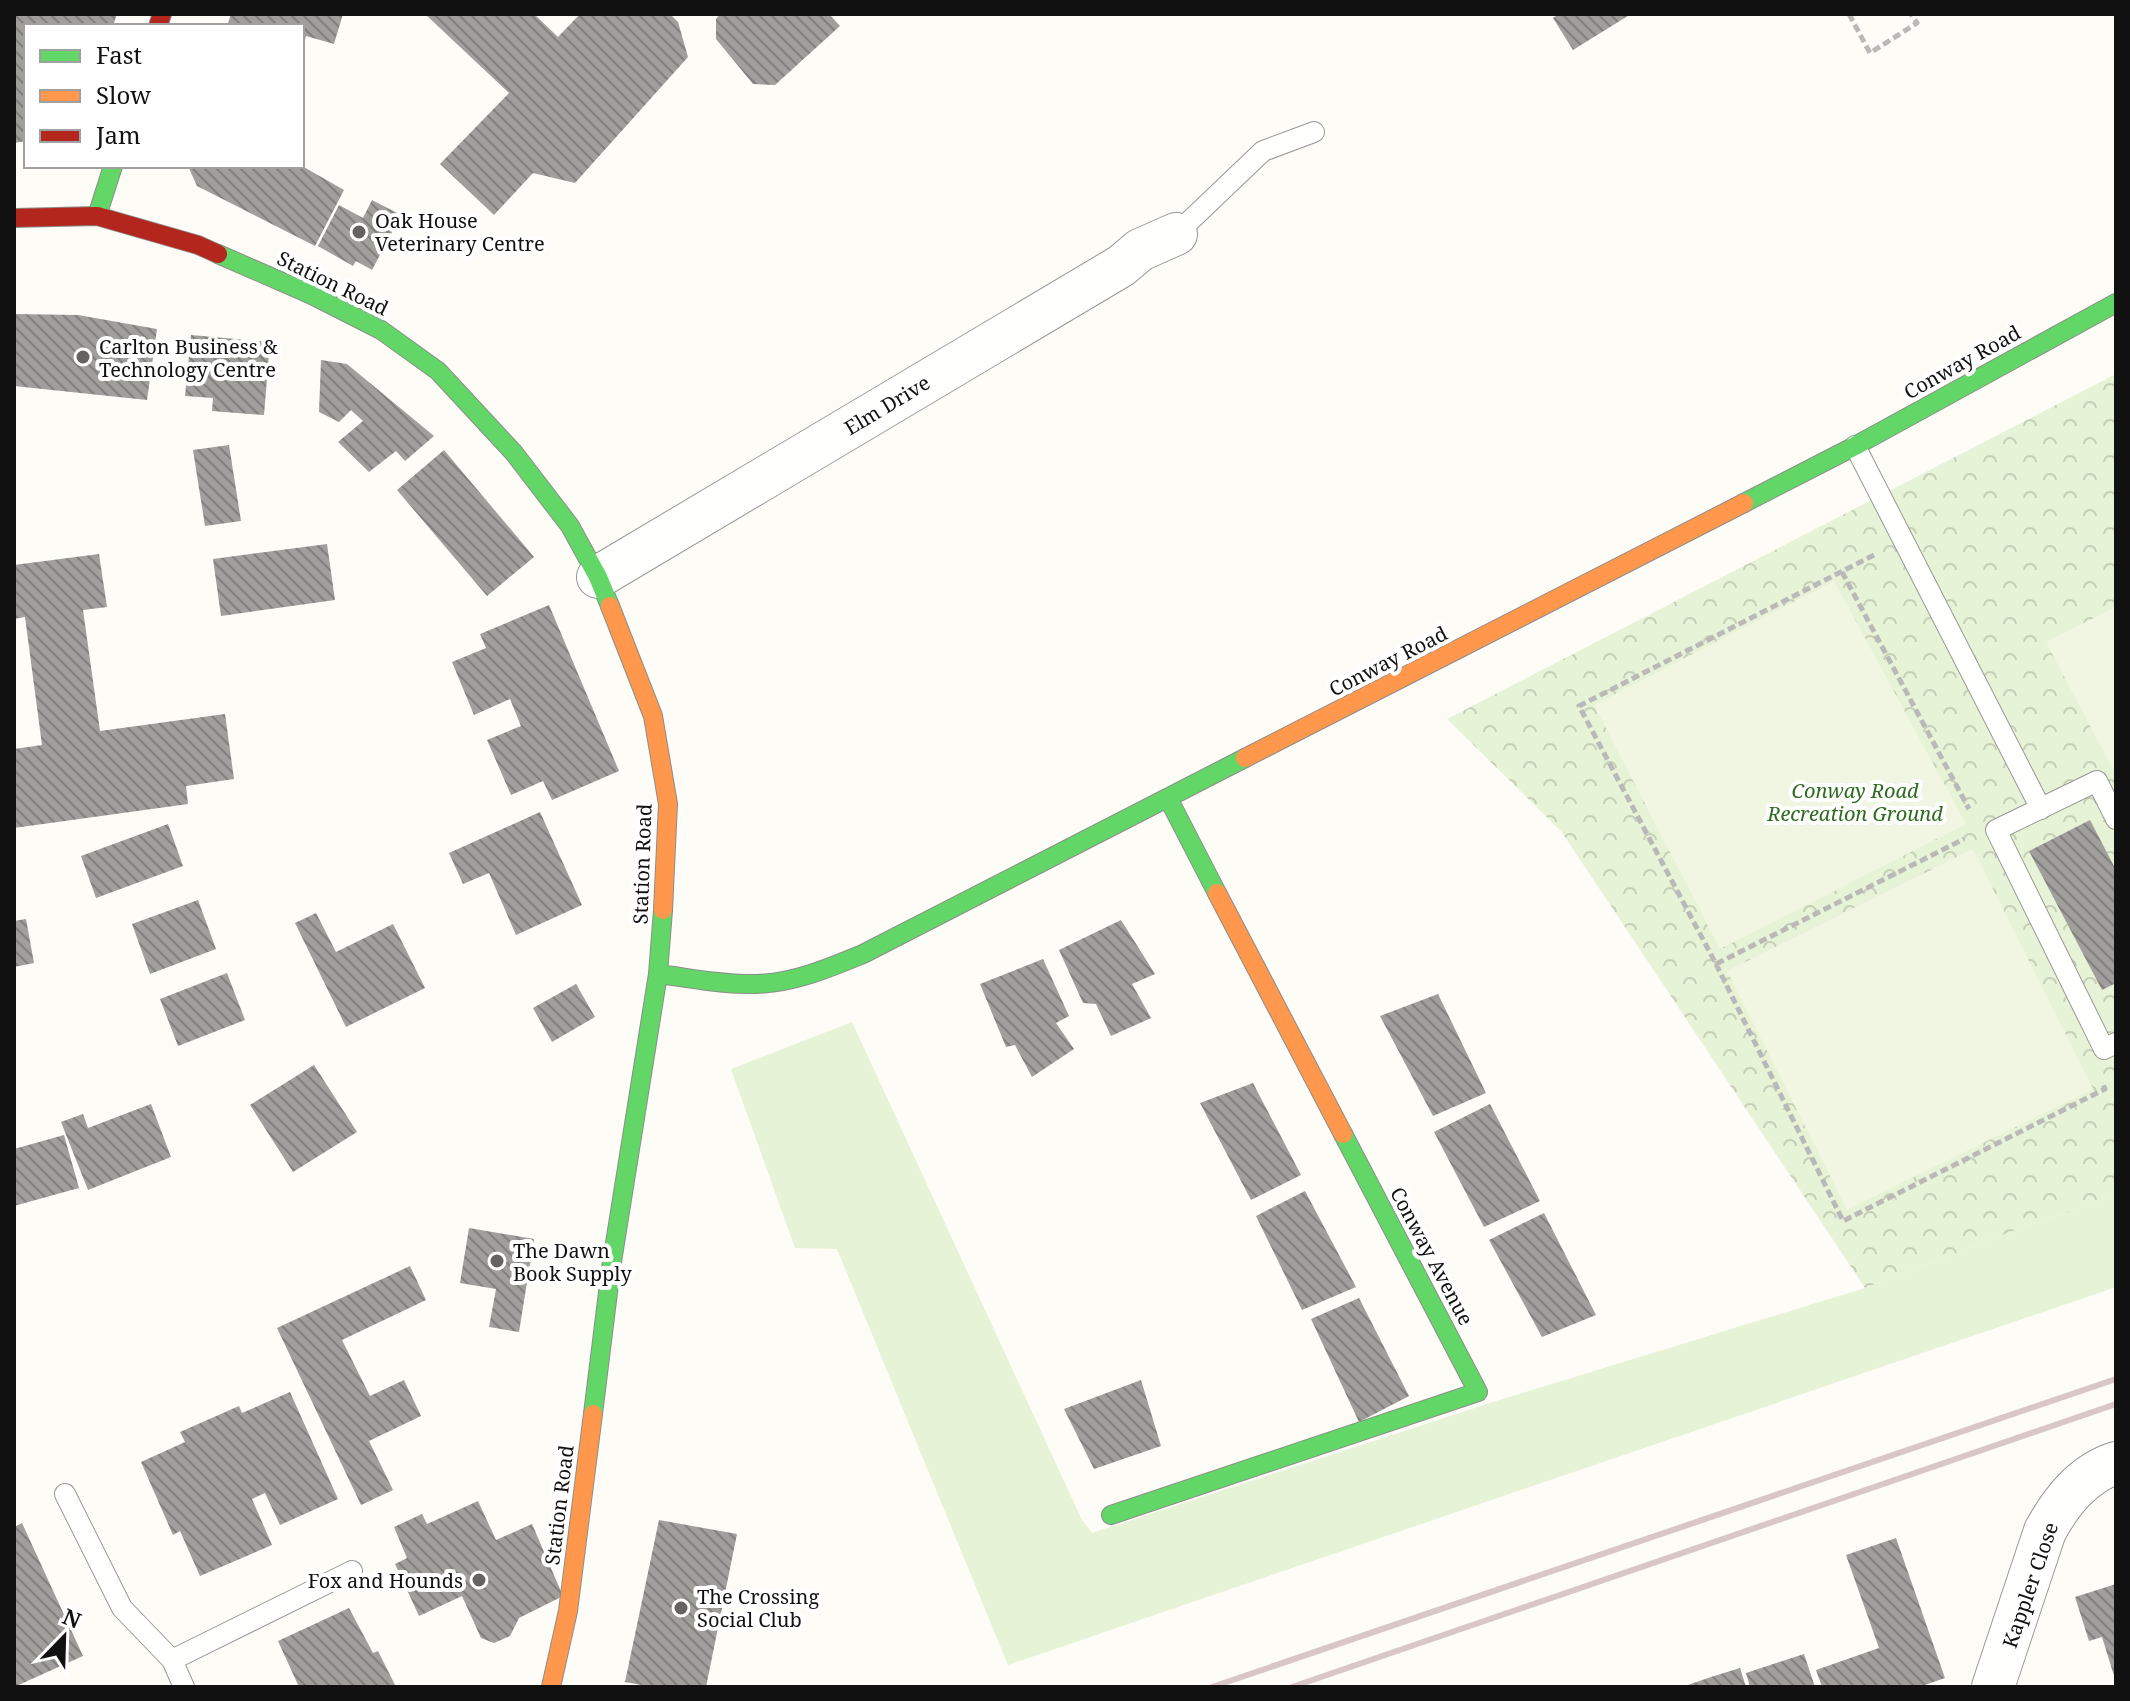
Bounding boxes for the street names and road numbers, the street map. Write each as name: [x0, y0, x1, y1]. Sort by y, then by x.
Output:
street label: Station Road: [273, 244, 393, 322]
street label: Conway Road: [1899, 319, 2025, 405]
street label: Elm Drive: [839, 369, 935, 441]
street label: Conway Road: [1324, 620, 1452, 702]
street label: Station Road: [626, 803, 658, 925]
street label: Conway Avenue: [1384, 1182, 1480, 1330]
street label: Station Road: [538, 1444, 580, 1566]
street label: Kappler Close: [1996, 1519, 2064, 1651]

